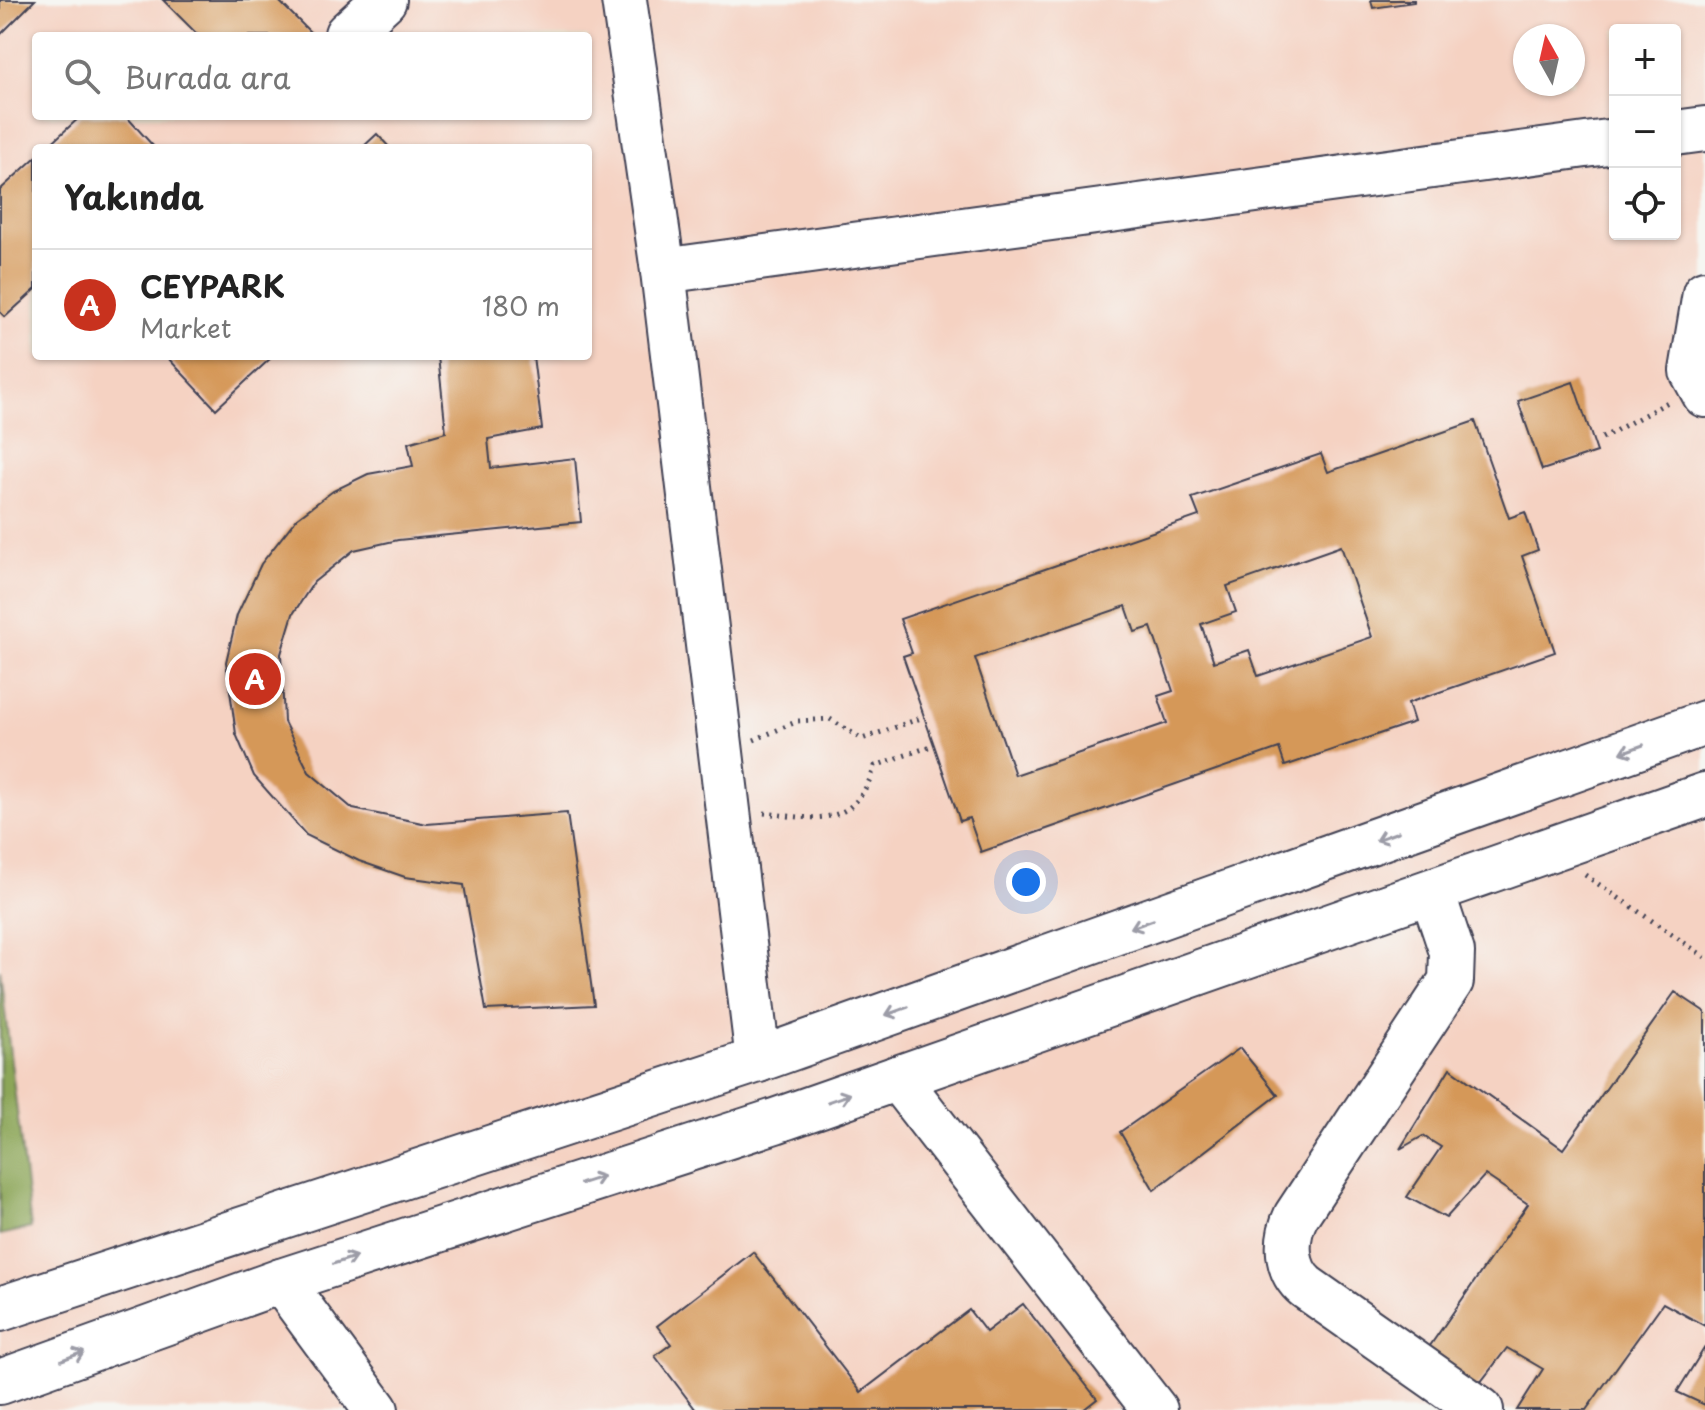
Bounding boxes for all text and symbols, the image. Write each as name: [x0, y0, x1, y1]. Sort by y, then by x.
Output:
north arrow: [1513, 24, 1585, 96]
map controls: [1609, 24, 1681, 240]
button: +: [1609, 24, 1681, 96]
search box: [32, 32, 592, 120]
icon: search: [60, 54, 104, 98]
text: Burada ara: [124, 54, 290, 99]
button: −: [1609, 96, 1681, 168]
button: locate: [1609, 168, 1681, 240]
text: Yakında: [64, 170, 204, 222]
text: CEYPARK: [140, 263, 285, 308]
text: A: [80, 286, 100, 325]
text: 180 m: [482, 286, 560, 325]
text: Market: [140, 308, 231, 347]
pin: A: [229, 649, 281, 709]
one-way arrow: [1619, 743, 1644, 758]
one-way arrow: [1374, 830, 1399, 845]
your location: [1006, 862, 1046, 902]
one-way arrow: [1129, 917, 1154, 932]
one-way arrow: [884, 1004, 909, 1019]
one-way arrow: [826, 1090, 851, 1105]
one-way arrow: [579, 1172, 605, 1187]
one-way arrow: [332, 1252, 357, 1266]
one-way arrow: [61, 1348, 85, 1362]

